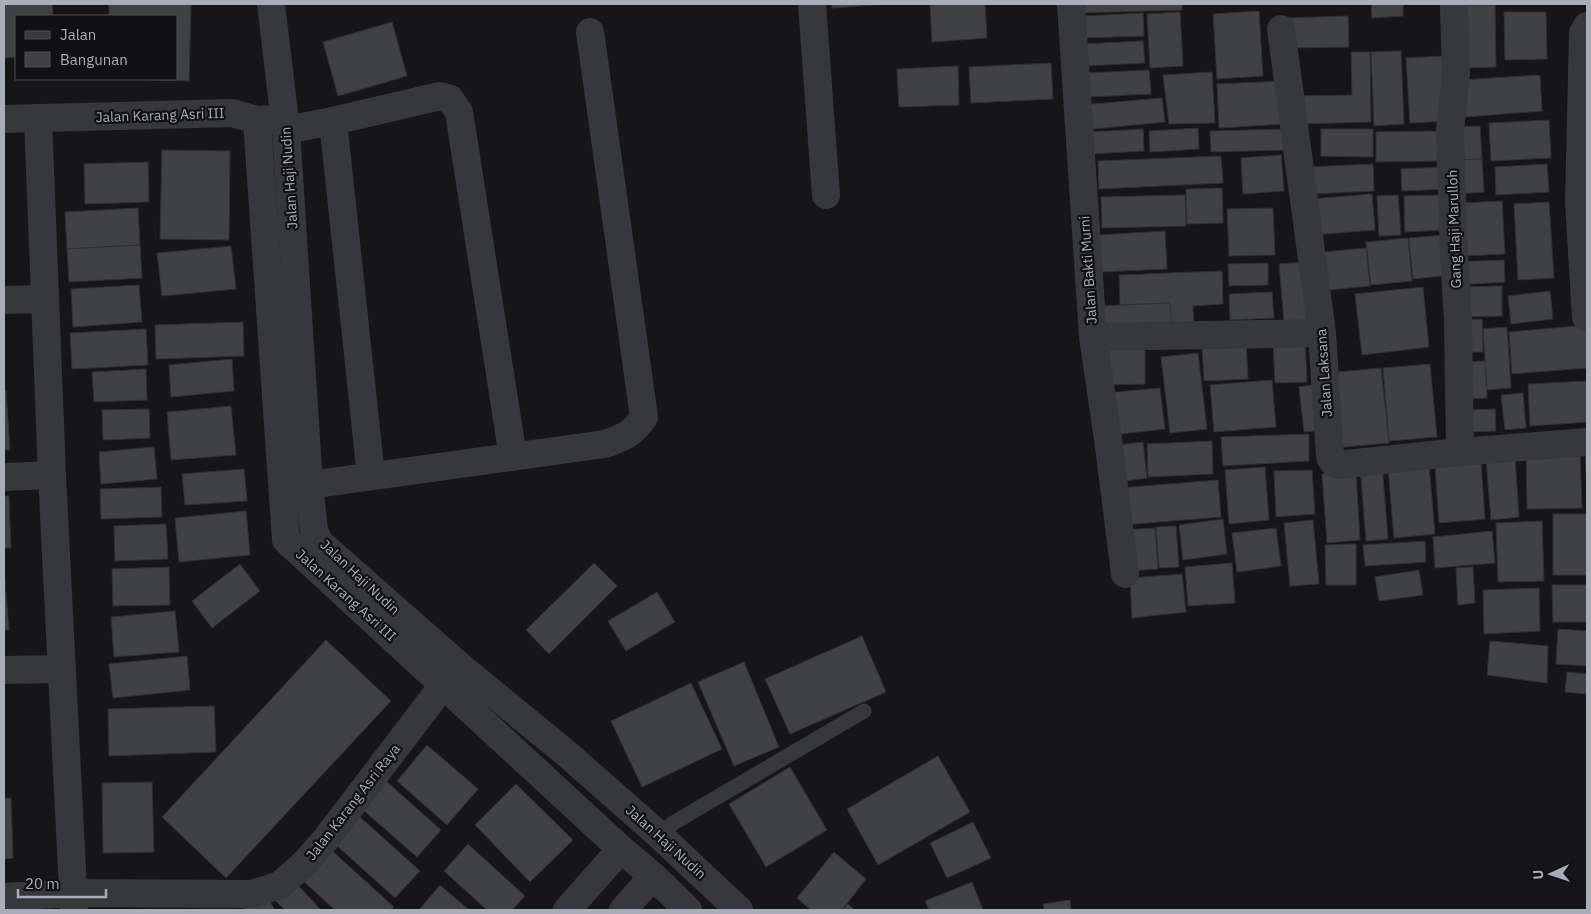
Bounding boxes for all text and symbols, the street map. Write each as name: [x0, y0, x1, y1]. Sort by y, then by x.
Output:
legend: [15, 15, 178, 80]
text: Jalan: [60, 25, 96, 44]
text: Bangunan: [60, 50, 128, 69]
street label: Jalan Karang Asri III: [95, 104, 225, 126]
street label: Jalan Haji Nudin: [276, 126, 302, 230]
street label: Gang Haji Marulloh: [1443, 169, 1465, 289]
street label: Jalan Bakti Murni: [1075, 215, 1101, 325]
street label: Jalan Laksana: [1312, 328, 1336, 418]
street label: Jalan Haji Nudin: [316, 536, 404, 618]
street label: Jalan Karang Asri III: [292, 545, 400, 645]
street label: Jalan Karang Asri Raya: [302, 740, 404, 864]
street label: Jalan Haji Nudin: [622, 801, 710, 883]
north arrow: [1526, 849, 1576, 899]
scale bar: [18, 866, 105, 898]
text: U: [1529, 869, 1547, 880]
text: 20 m: [25, 874, 60, 893]

